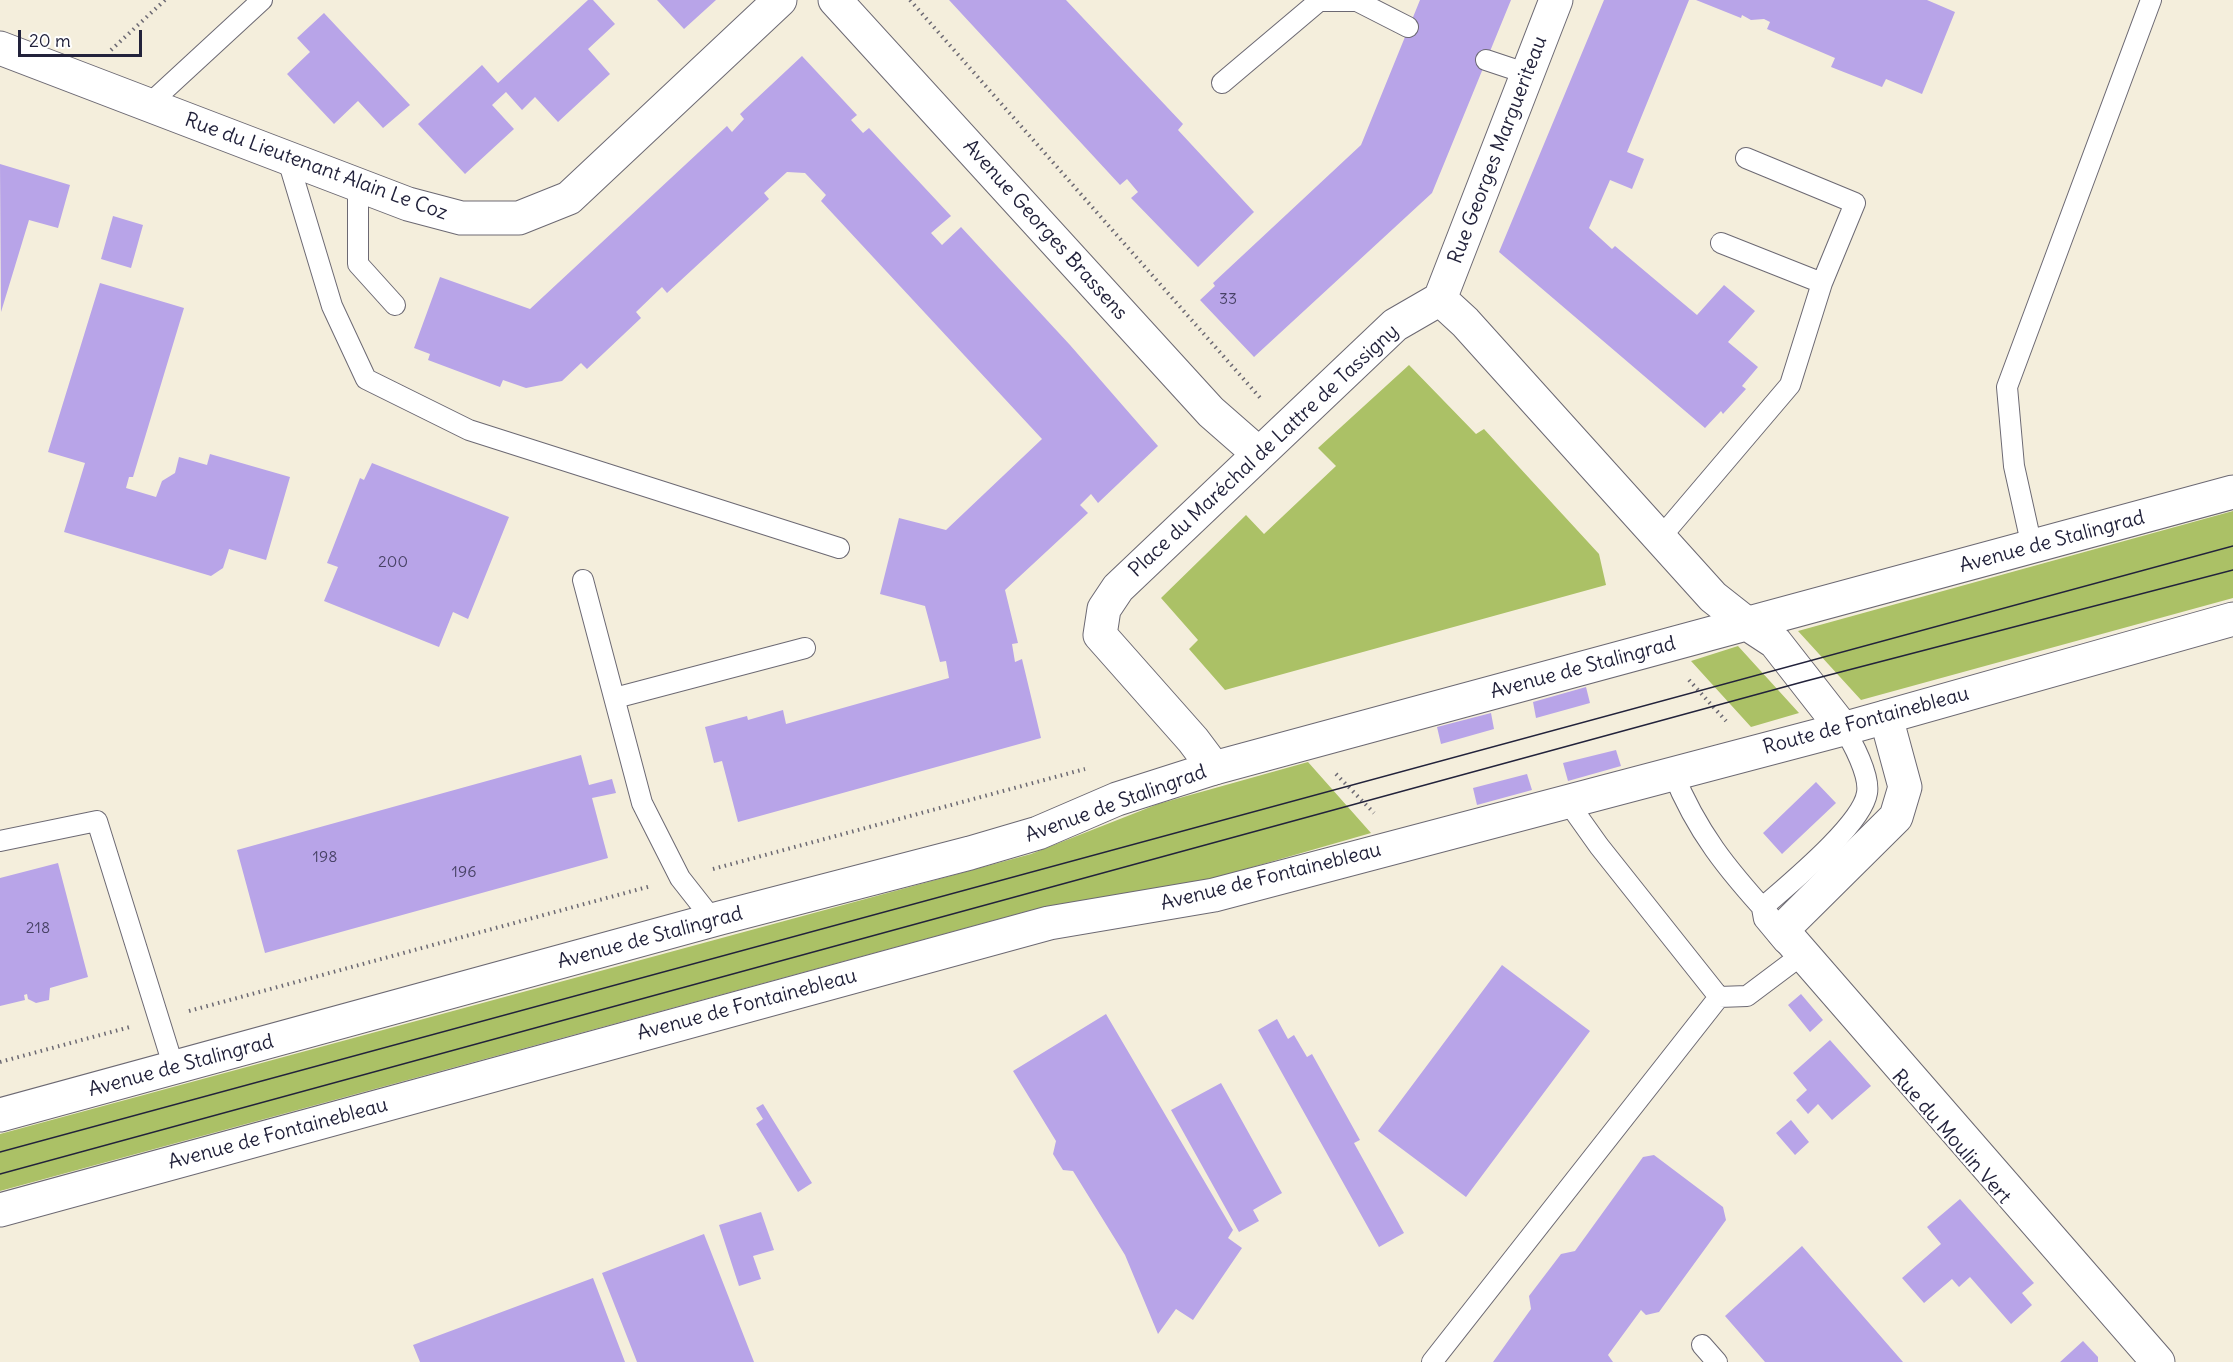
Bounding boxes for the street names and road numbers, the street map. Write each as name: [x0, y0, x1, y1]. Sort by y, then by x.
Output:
street label: Rue Georges Margueriteau: [1443, 33, 1553, 267]
street label: Rue du Lieutenant Alain Le Coz: [181, 108, 451, 226]
street label: Avenue Georges Brassens: [958, 135, 1132, 325]
street label: Place du Maréchal de Lattre de Tassigny: [1124, 319, 1404, 583]
street label: Avenue de Stalingrad: [1957, 506, 2147, 578]
street label: Avenue de Stalingrad: [1488, 632, 1678, 704]
street label: Route de Fontainebleau: [1760, 682, 1972, 760]
street label: Avenue de Stalingrad: [1022, 760, 1210, 848]
street label: Avenue de Fontainebleau: [1158, 838, 1384, 916]
street label: Avenue de Stalingrad: [555, 902, 745, 974]
street label: Avenue de Fontainebleau: [635, 964, 859, 1046]
street label: Avenue de Stalingrad: [86, 1030, 276, 1102]
street label: Rue du Moulin Vert: [1886, 1065, 2016, 1209]
street label: Avenue de Fontainebleau: [166, 1093, 390, 1175]

